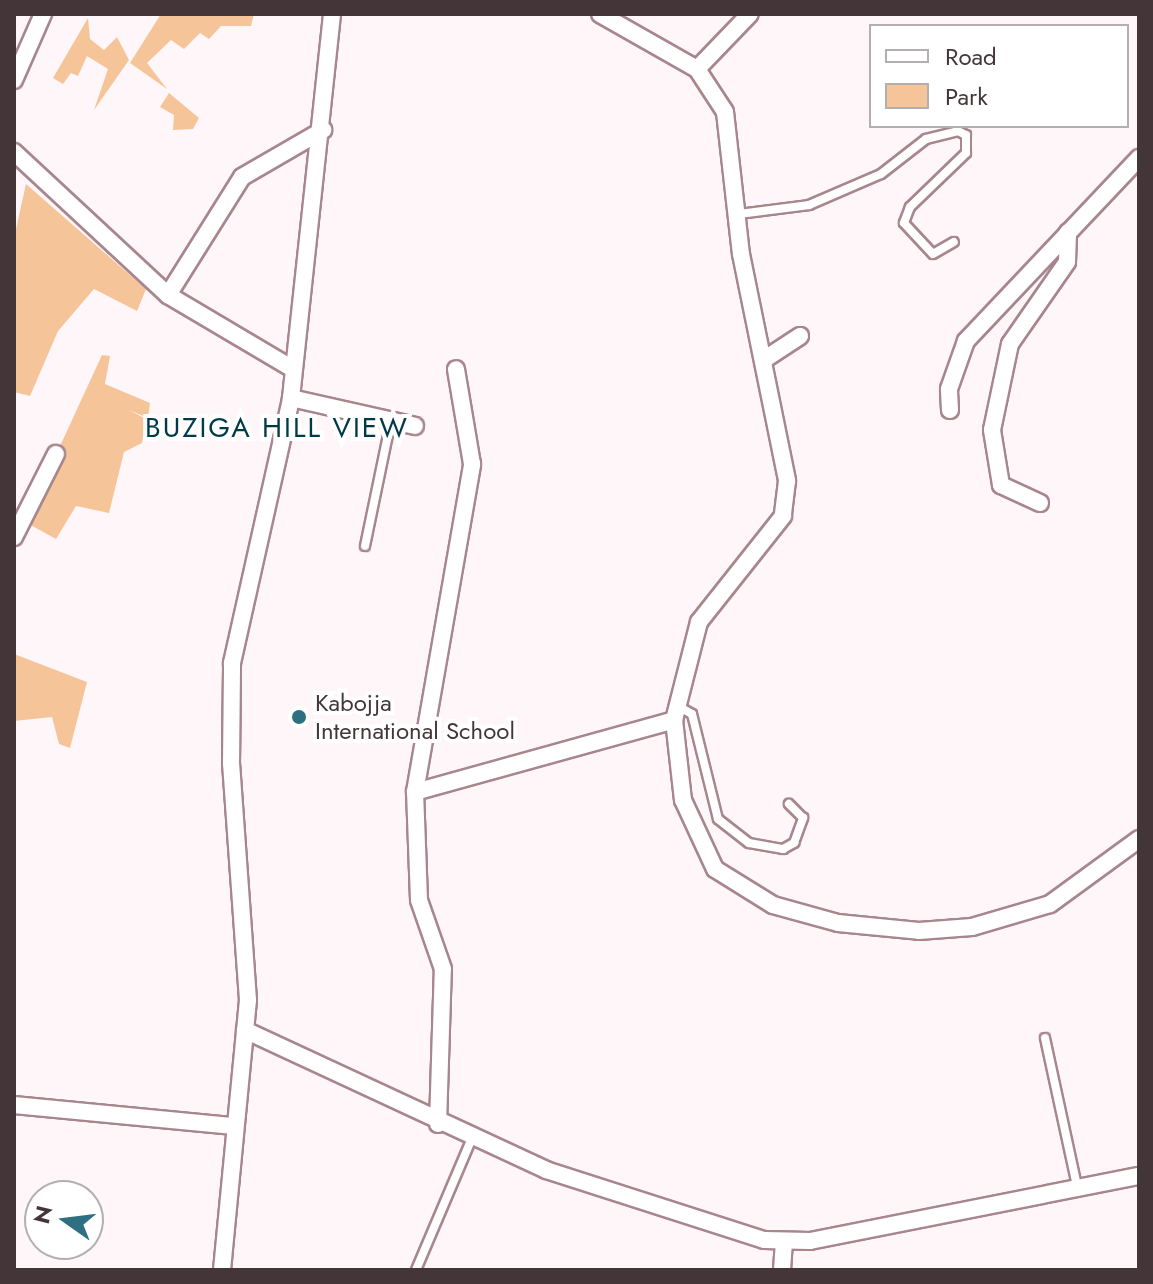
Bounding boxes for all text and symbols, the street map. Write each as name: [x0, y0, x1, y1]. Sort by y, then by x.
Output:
legend: [869, 24, 1129, 128]
text: Road: [945, 39, 997, 74]
text: Park: [945, 79, 988, 114]
district label: BUZIGA HILL VIEW: [145, 411, 409, 445]
place label: Kabojja International School: [315, 689, 515, 745]
marker: Kabojja International School: [290, 708, 308, 726]
north arrow: [24, 1180, 104, 1260]
text: N: [25, 1202, 60, 1227]

